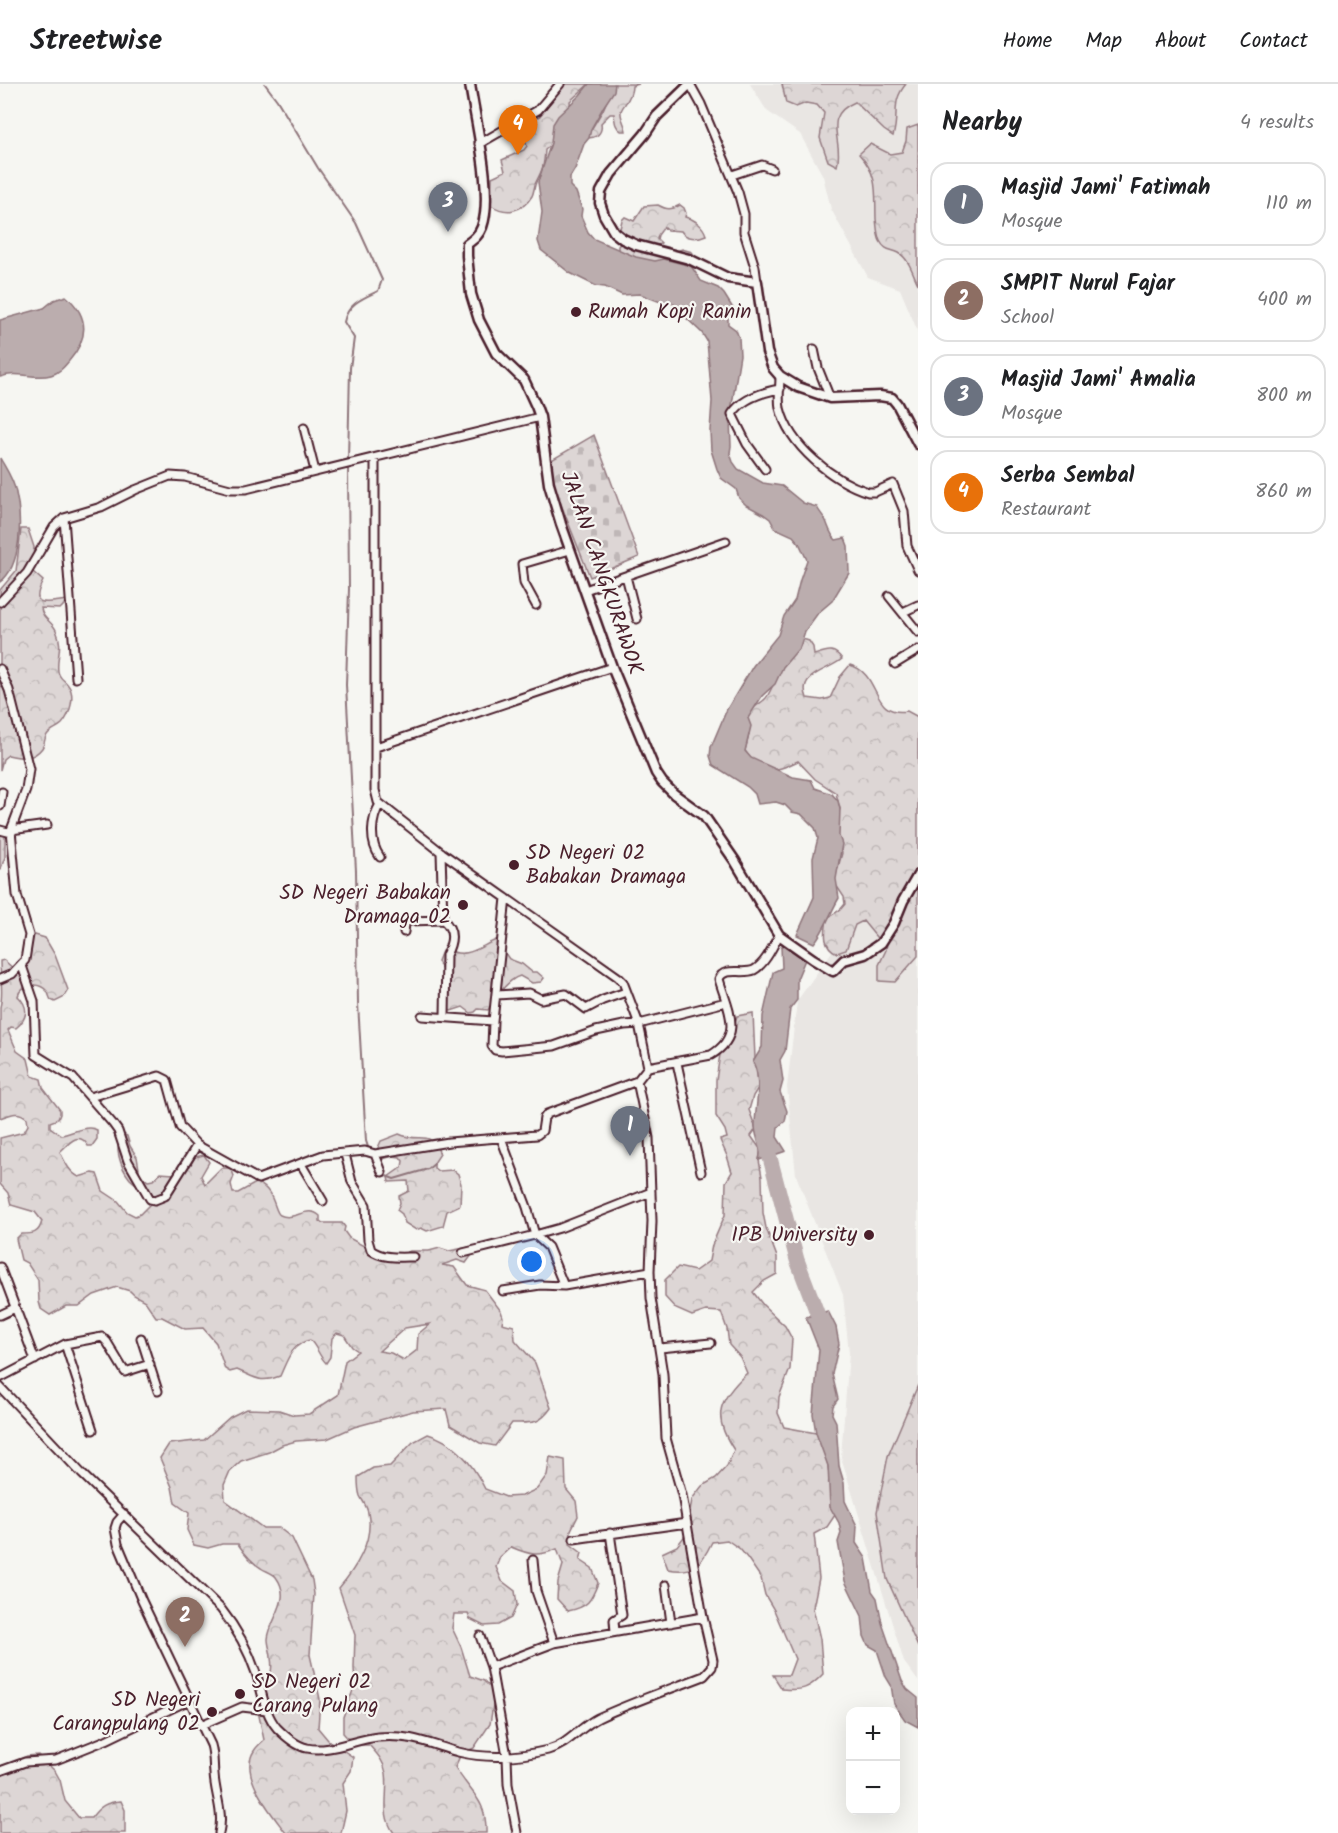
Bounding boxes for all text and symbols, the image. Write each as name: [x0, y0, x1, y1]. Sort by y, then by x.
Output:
text: Streetwise: [30, 19, 162, 64]
text: Home: [1003, 25, 1052, 58]
text: Map: [1085, 25, 1122, 58]
text: About: [1155, 25, 1206, 58]
text: Contact: [1239, 25, 1308, 58]
text: Nearby: [942, 102, 1022, 144]
pin: 4: [498, 106, 538, 155]
text: 4 results: [1240, 107, 1314, 139]
text: Masjid Jami' Fatimah: [1001, 171, 1210, 206]
pin: 3: [428, 182, 468, 232]
text: 1: [960, 188, 967, 220]
text: 110 m: [1266, 188, 1312, 220]
text: Mosque: [1001, 206, 1062, 238]
text: SMPIT Nurul Fajar: [1001, 267, 1175, 302]
text: 2: [958, 284, 969, 316]
text: 400 m: [1257, 284, 1312, 316]
place label: Rumah Kopi Ranin: [588, 296, 751, 329]
text: School: [1001, 302, 1054, 334]
marker: Rumah Kopi Ranin: [569, 305, 583, 319]
text: Masjid Jami' Amalia: [1001, 363, 1196, 398]
text: 3: [958, 380, 969, 412]
text: 800 m: [1256, 380, 1312, 412]
text: Mosque: [1001, 398, 1062, 430]
text: Serba Sembal: [1001, 459, 1134, 494]
street label: JALAN CANGKURAWOK: [551, 467, 652, 680]
text: 4: [958, 476, 969, 508]
text: 860 m: [1255, 476, 1312, 508]
text: Restaurant: [1001, 494, 1091, 526]
place label: SD Negeri 02 Babakan Dramaga: [526, 837, 686, 894]
marker: SD Negeri 02 Babakan Dramaga: [507, 858, 521, 872]
place label: SD Negeri Babakan Dramaga 02: [279, 877, 451, 934]
marker: SD Negeri Babakan Dramaga 02: [456, 898, 470, 912]
pin: 1: [610, 1106, 650, 1156]
place label: IPB University: [731, 1219, 857, 1252]
marker: IPB University: [862, 1228, 876, 1242]
your location: [517, 1247, 546, 1276]
pin: 2: [166, 1598, 204, 1647]
place label: SD Negeri 02 Carang Pulang: [252, 1666, 378, 1723]
place label: SD Negeri Carangpulang 02: [52, 1684, 201, 1741]
marker: SD Negeri 02 Carang Pulang: [233, 1687, 247, 1701]
marker: SD Negeri Carangpulang 02: [205, 1705, 219, 1719]
map controls: [846, 1707, 900, 1815]
button: +: [846, 1707, 900, 1761]
button: −: [846, 1761, 900, 1815]

